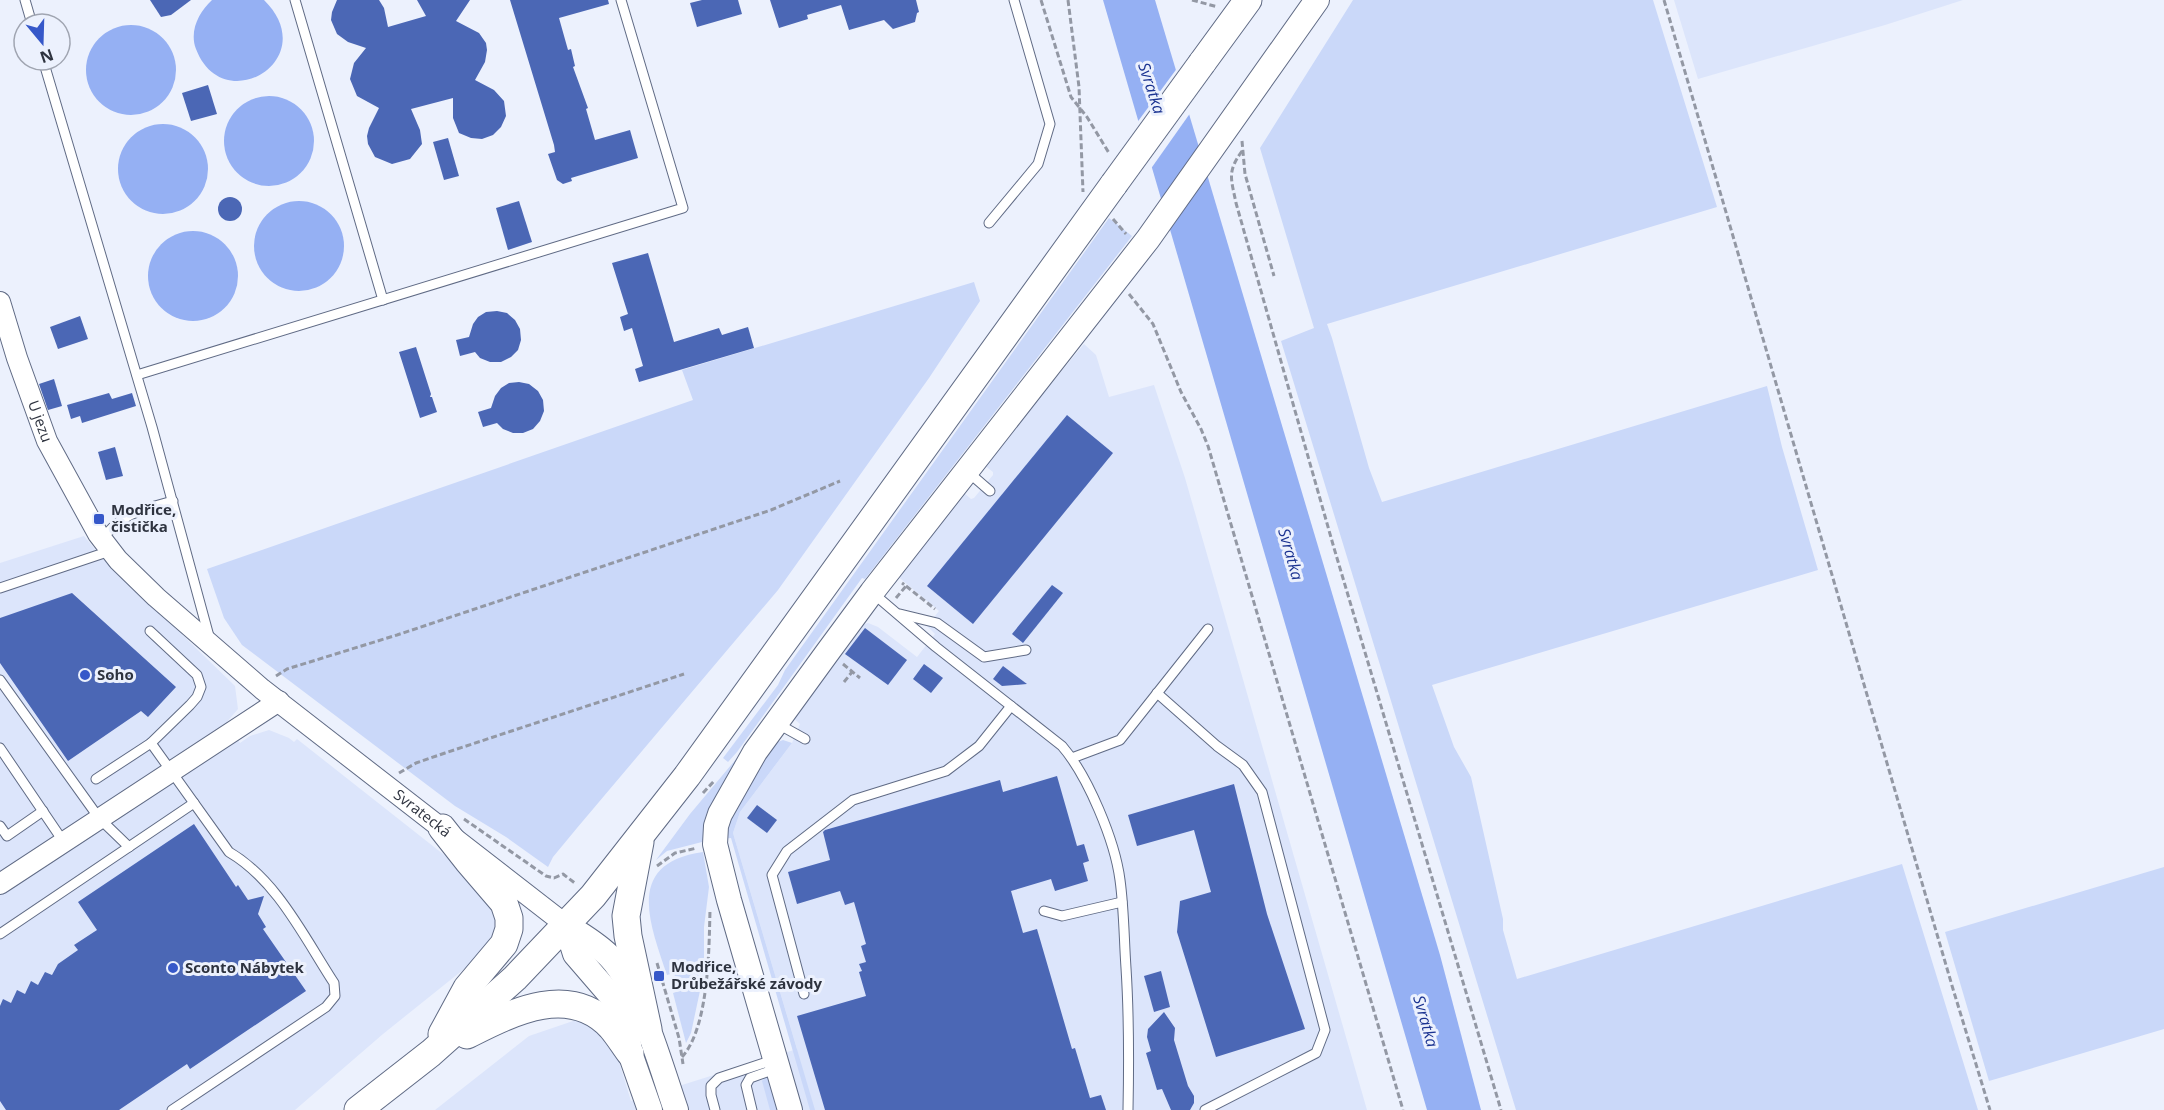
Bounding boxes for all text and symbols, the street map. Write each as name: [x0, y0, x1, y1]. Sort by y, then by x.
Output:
north arrow: [12, 12, 72, 72]
text: N: [37, 44, 57, 69]
water label: Svratka: [1133, 59, 1171, 117]
street label: U jezu: [24, 397, 58, 445]
place label: Modřice, čistička: [111, 499, 176, 536]
marker: Modřice, čistička: [92, 512, 106, 526]
water label: Svratka: [1273, 526, 1309, 582]
place label: Soho: [97, 664, 134, 684]
marker: Soho: [78, 668, 92, 682]
street label: Svratecká: [390, 784, 456, 841]
place label: Modřice, Drůbežářské závody: [671, 956, 823, 993]
place label: Sconto Nábytek: [185, 957, 304, 977]
marker: Sconto Nábytek: [166, 961, 180, 975]
marker: Modřice, Drůbežářské závody: [652, 969, 666, 983]
water label: Svratka: [1408, 993, 1444, 1049]

